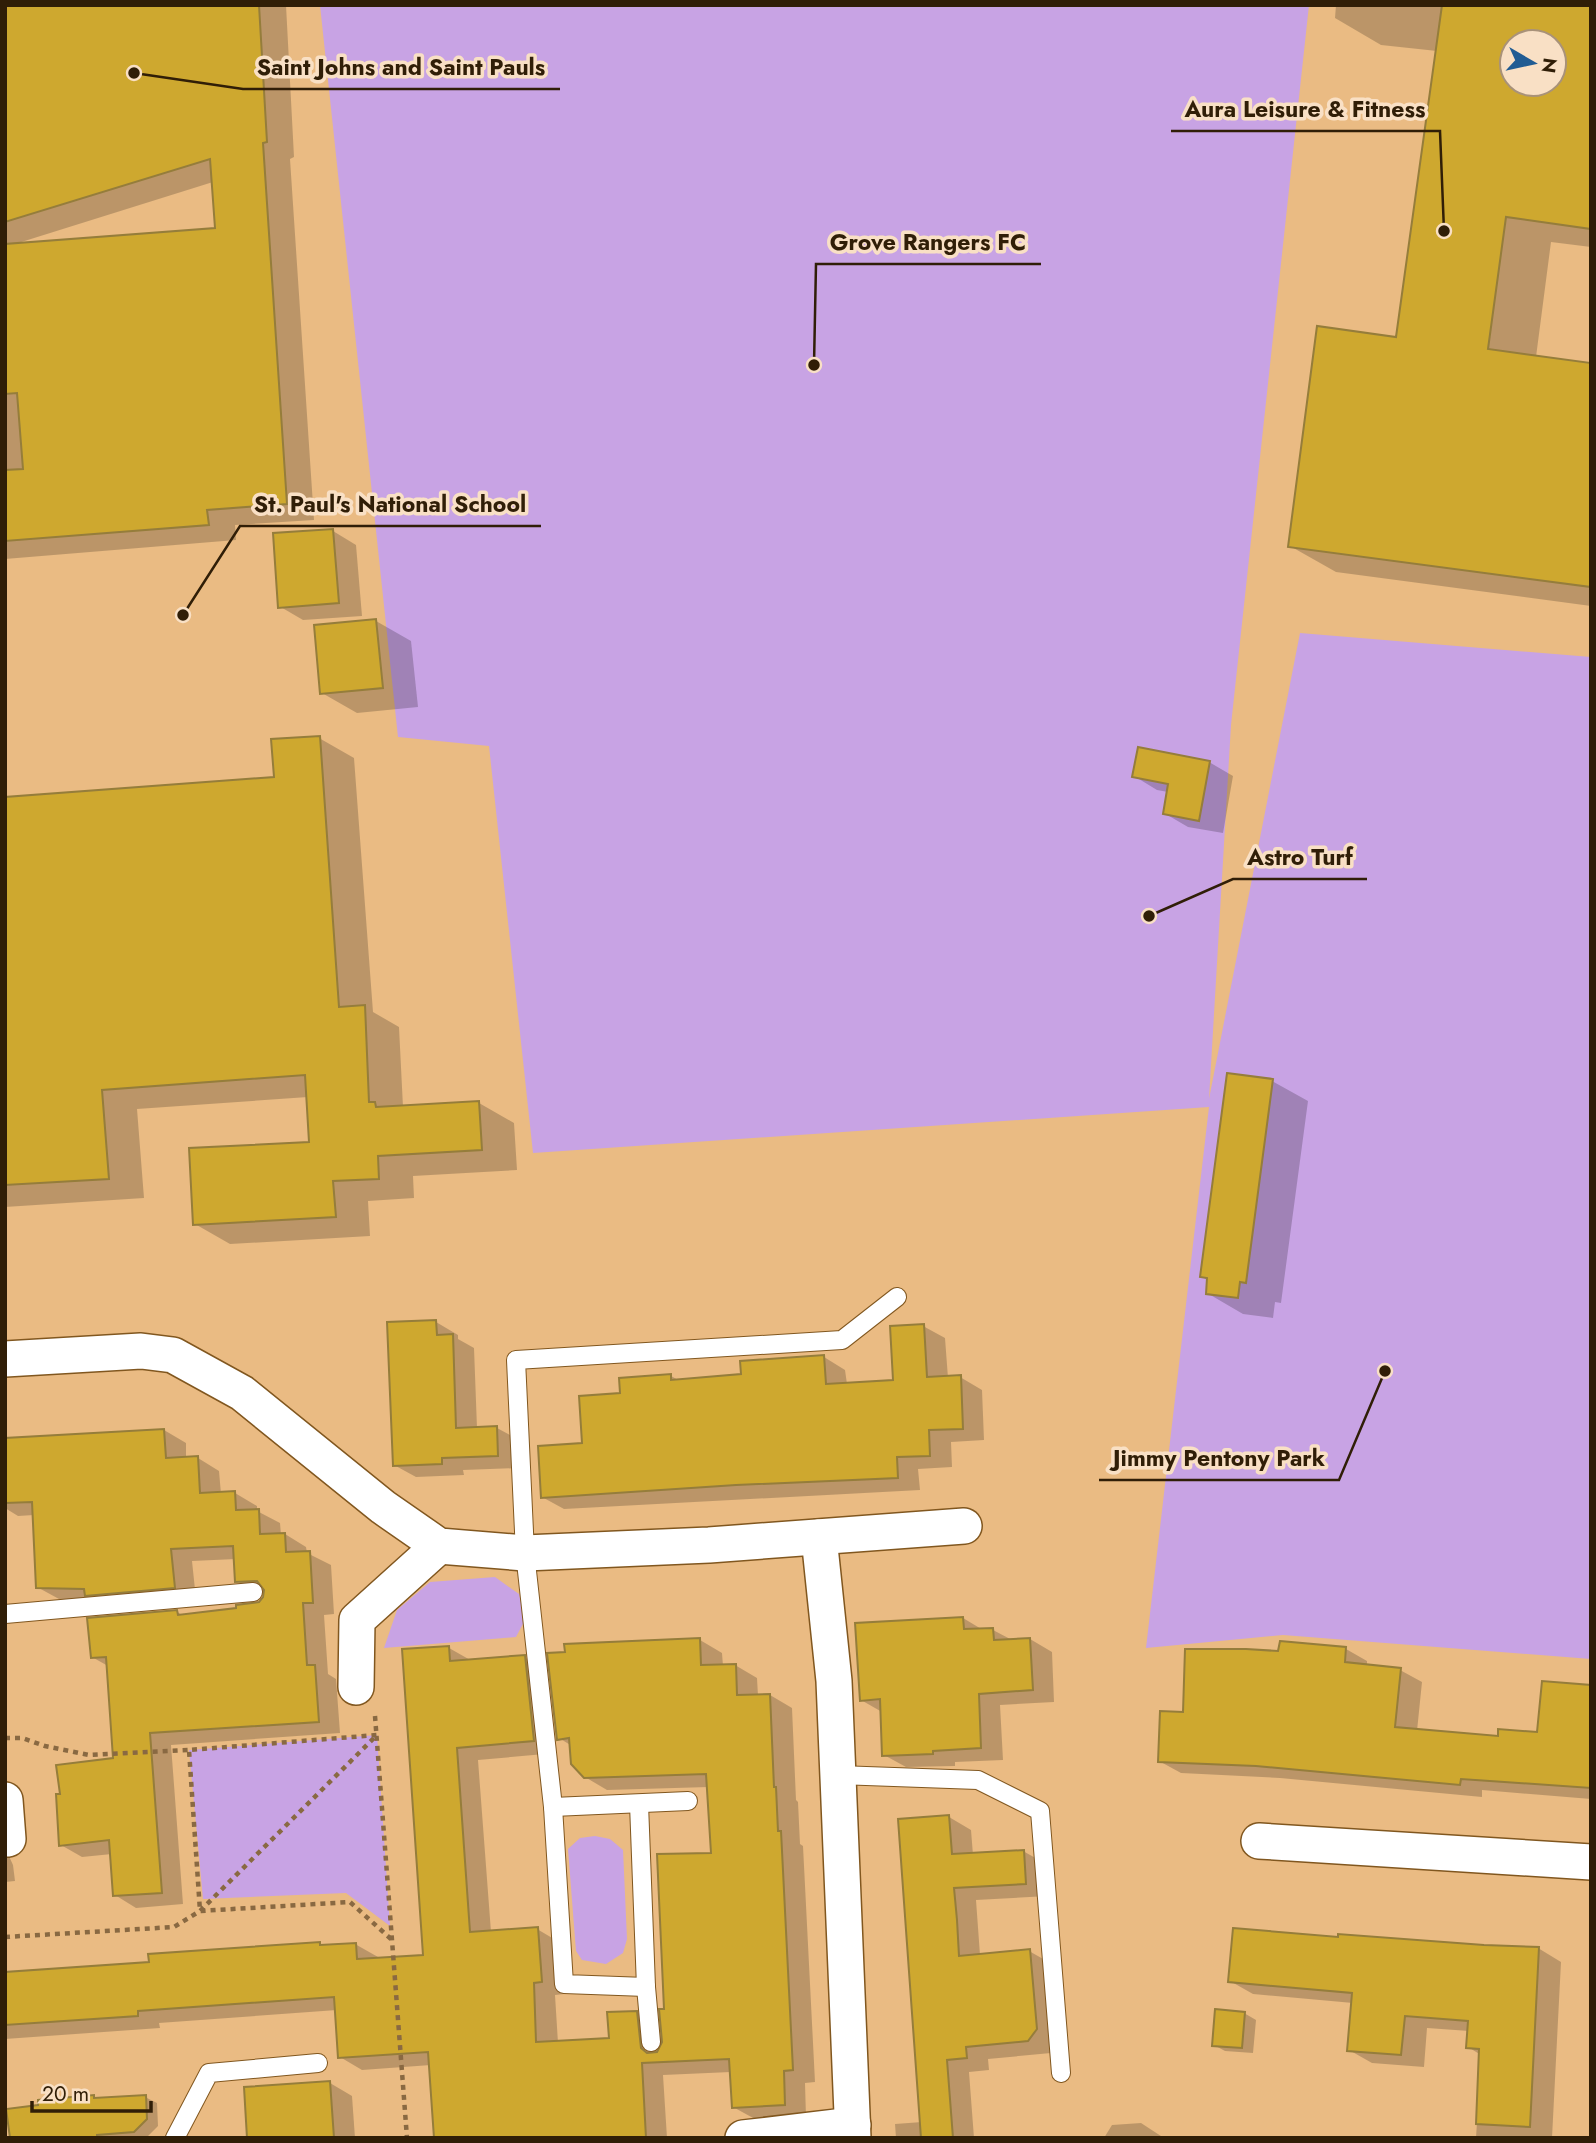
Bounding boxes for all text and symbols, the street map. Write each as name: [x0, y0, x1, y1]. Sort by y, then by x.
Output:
north arrow: [1498, 28, 1568, 98]
callout: Saint Johns and Saint Pauls: [243, 45, 560, 89]
text: Saint Johns and Saint Pauls: [257, 50, 545, 84]
text: N: [1535, 56, 1564, 75]
callout: Aura Leisure & Fitness: [1171, 87, 1440, 131]
text: Aura Leisure & Fitness: [1184, 92, 1425, 126]
callout: Grove Rangers FC: [816, 220, 1041, 264]
text: Grove Rangers FC: [830, 225, 1026, 259]
callout: St. Paul's National School: [240, 482, 541, 526]
text: St. Paul's National School: [254, 487, 526, 521]
callout: Astro Turf: [1233, 835, 1367, 879]
text: Astro Turf: [1246, 840, 1354, 874]
callout: Jimmy Pentony Park: [1099, 1436, 1339, 1480]
text: Jimmy Pentony Park: [1109, 1441, 1326, 1475]
scale bar: [32, 2070, 150, 2114]
text: 20 m: [42, 2079, 89, 2109]

